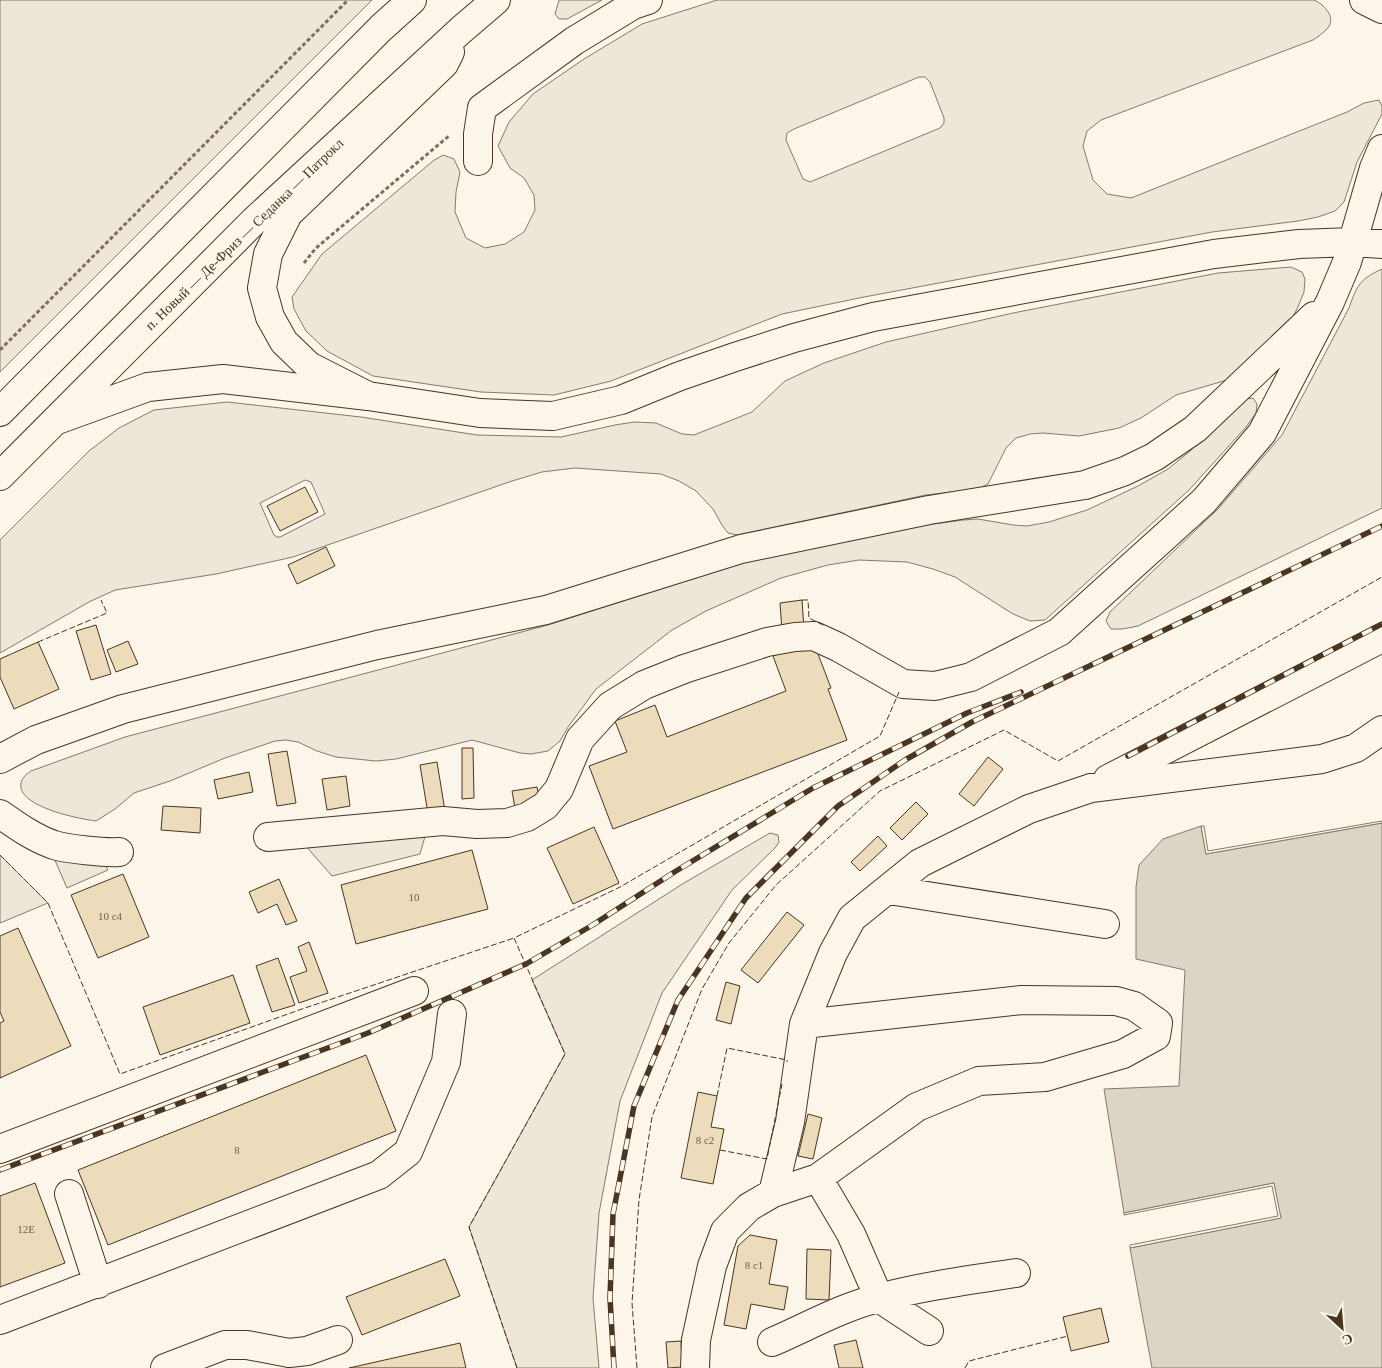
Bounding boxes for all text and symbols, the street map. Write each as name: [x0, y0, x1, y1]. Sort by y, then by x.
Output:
street label: п. Новый — Де-Фриз — Седанка — Патрокл: [142, 136, 346, 333]
house number: 10: [409, 891, 420, 903]
house number: 10 с4: [98, 910, 123, 922]
house number: 8 с2: [696, 1134, 714, 1146]
house number: 8: [234, 1144, 240, 1156]
house number: 12Е: [17, 1223, 35, 1235]
house number: 8 с1: [745, 1259, 763, 1271]
north arrow: [1317, 1303, 1367, 1353]
text: С: [1340, 1330, 1355, 1348]

